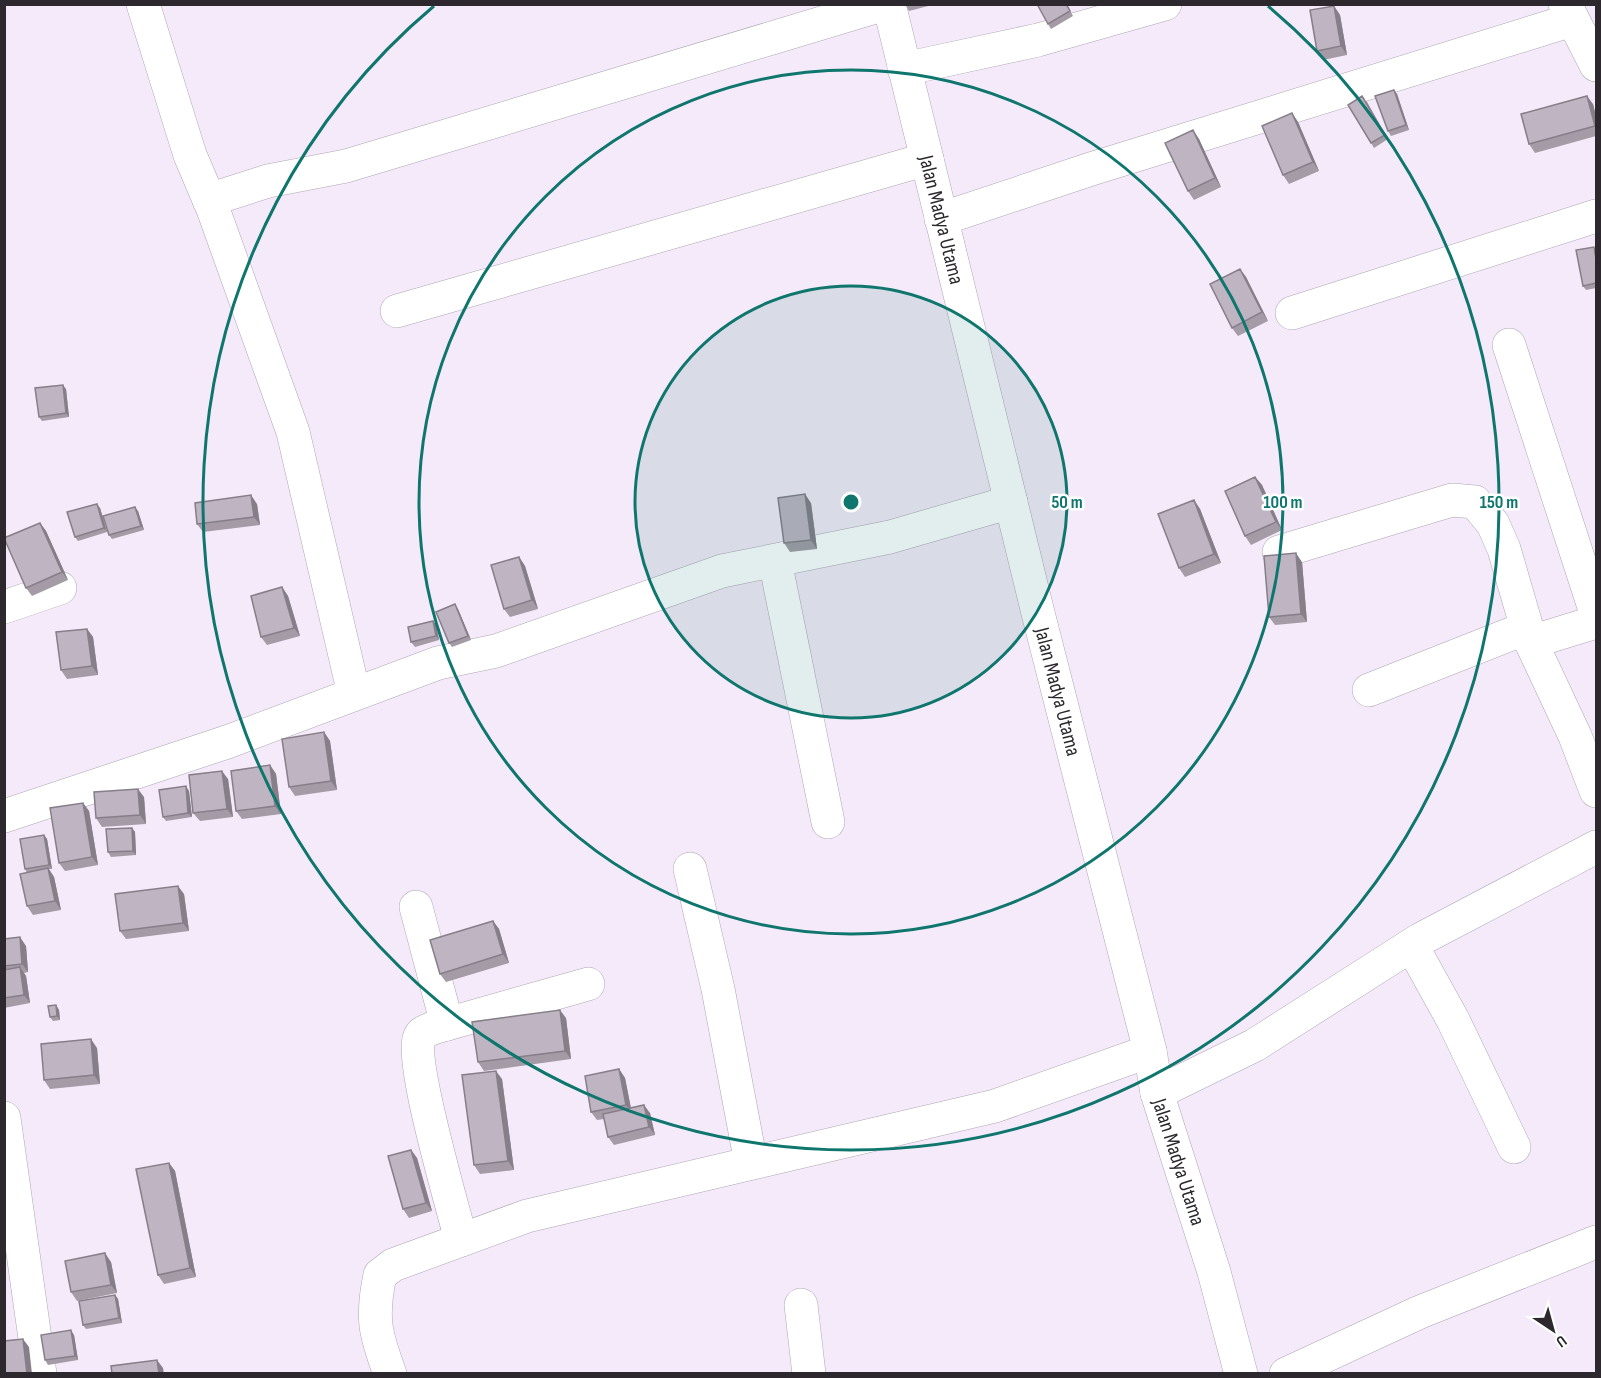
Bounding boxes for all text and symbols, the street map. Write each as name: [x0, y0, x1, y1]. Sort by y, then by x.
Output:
street label: Jalan Madya Utama: [913, 152, 969, 287]
centre of rings: [841, 492, 861, 512]
text: 50 m: [1051, 492, 1083, 513]
text: 100 m: [1264, 492, 1303, 513]
text: 150 m: [1480, 492, 1518, 513]
street label: Jalan Madya Utama: [1029, 624, 1086, 759]
street label: Jalan Madya Utama: [1146, 1095, 1210, 1229]
north arrow: [1523, 1300, 1583, 1360]
text: U: [1552, 1331, 1570, 1351]

